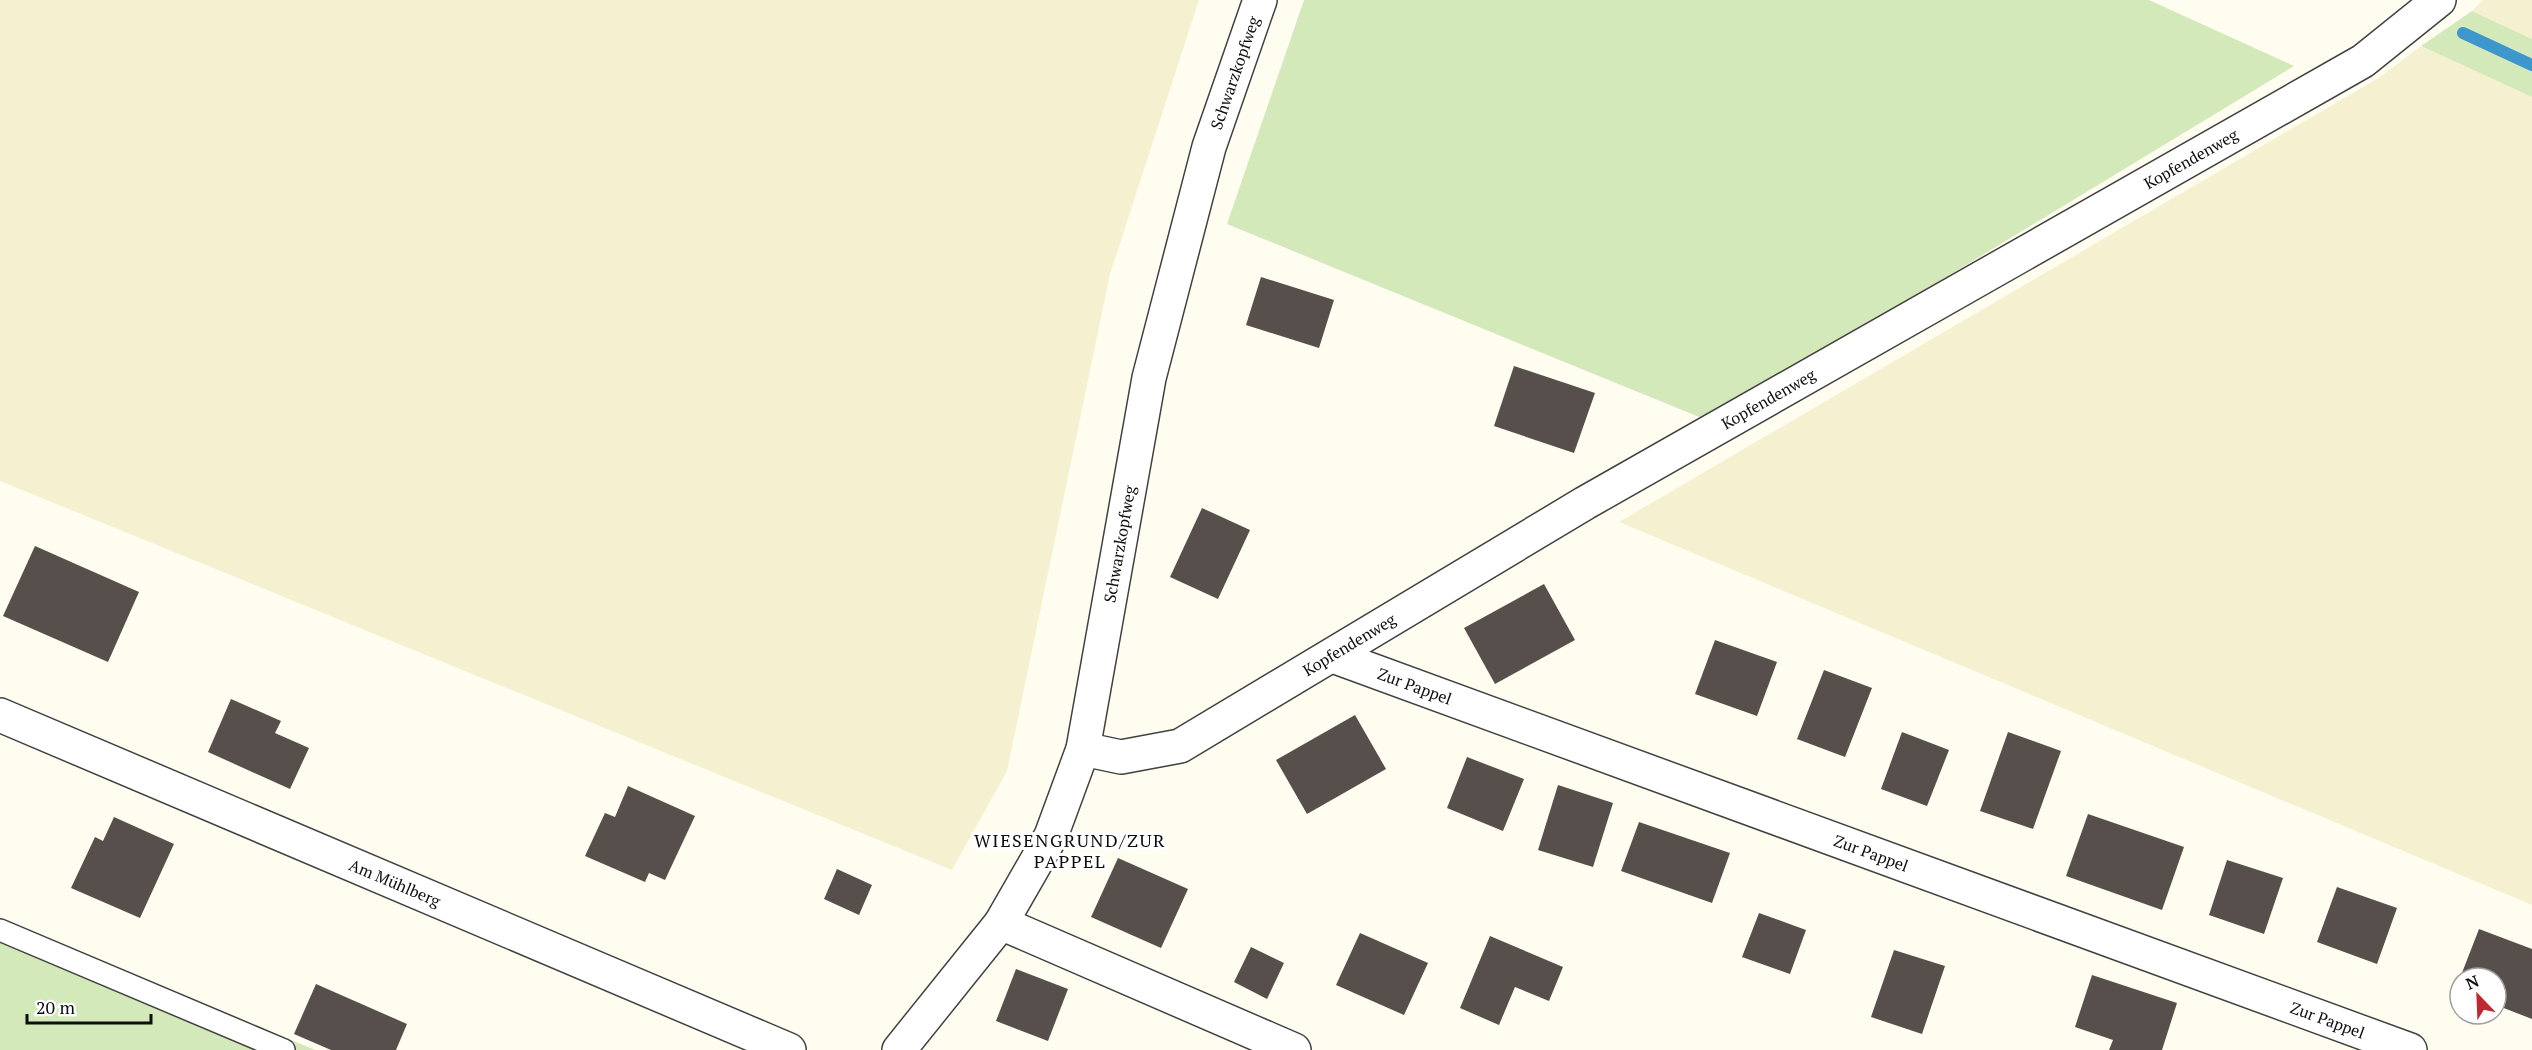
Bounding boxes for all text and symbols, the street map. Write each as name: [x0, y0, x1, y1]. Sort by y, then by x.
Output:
street label: Schwarzkopfweg: [1205, 13, 1265, 132]
street label: Kopfendenweg: [2140, 123, 2242, 194]
street label: Kopfendenweg: [1717, 363, 1820, 434]
street label: Schwarzkopfweg: [1098, 483, 1141, 604]
street label: Kopfendenweg: [1299, 608, 1400, 681]
street label: Zur Pappel: [1374, 662, 1455, 710]
district label: WIESENGRUND/ZUR PAPPEL: [974, 828, 1166, 873]
street label: Zur Pappel: [1831, 829, 1912, 877]
street label: Am Mühlberg: [346, 854, 444, 912]
north arrow: [2448, 966, 2508, 1026]
text: N: [2462, 970, 2482, 995]
scale bar: [27, 987, 152, 1025]
text: 20 m: [36, 995, 76, 1019]
street label: Zur Pappel: [2287, 996, 2368, 1044]

